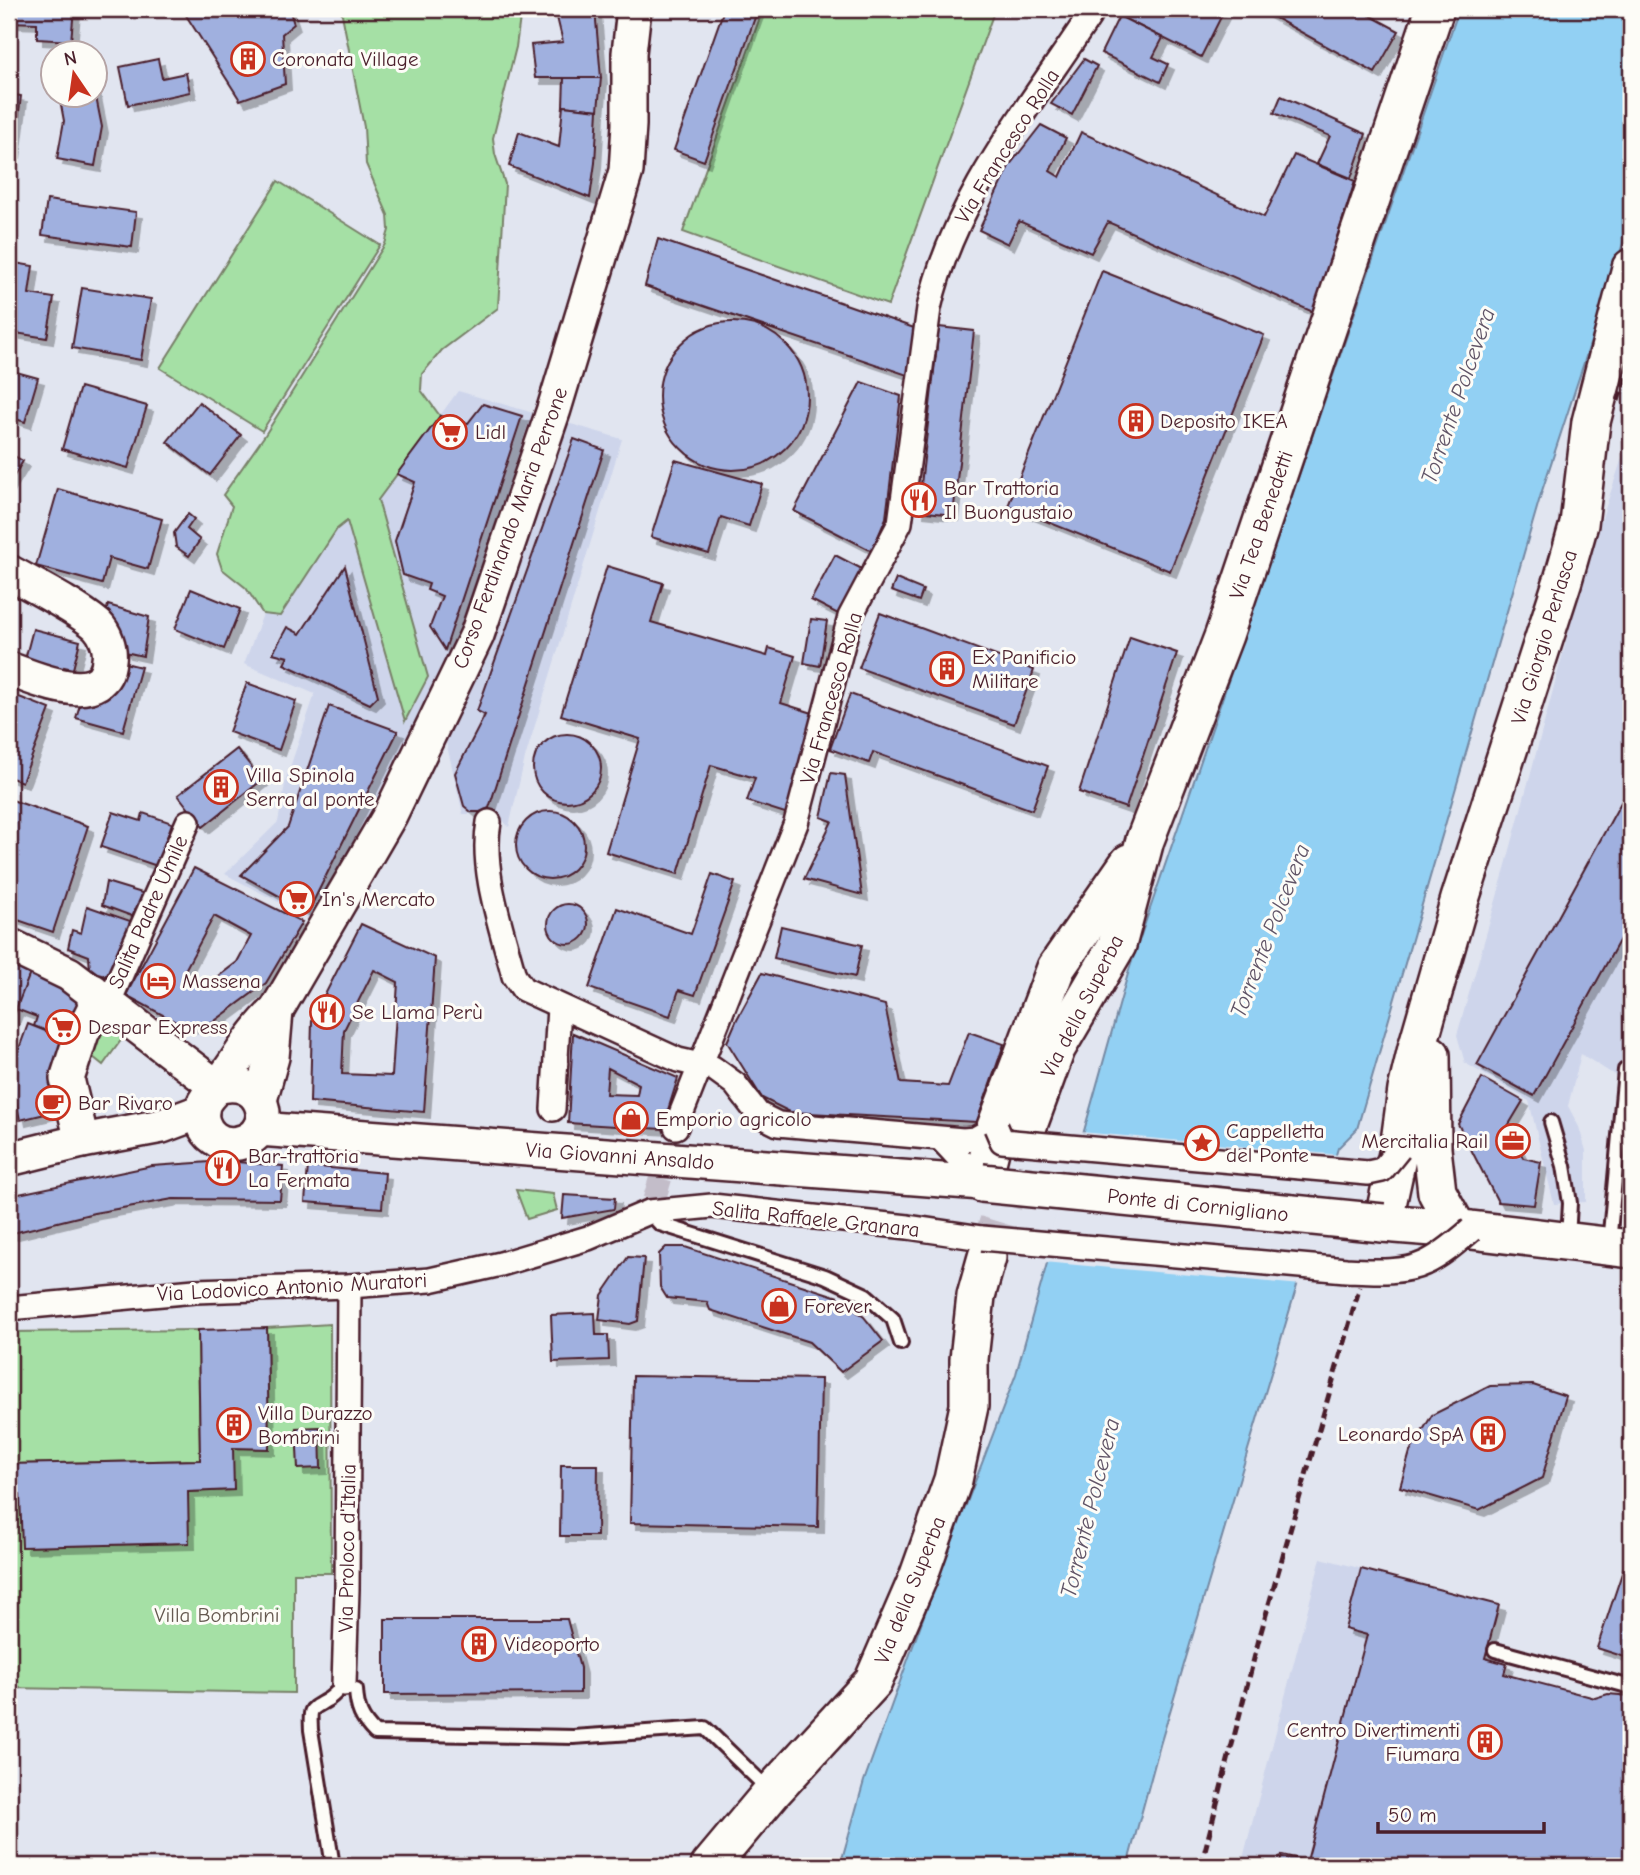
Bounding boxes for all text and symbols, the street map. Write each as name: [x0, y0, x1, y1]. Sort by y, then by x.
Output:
north arrow: [38, 38, 108, 108]
building icon: Coronata Village: [229, 40, 267, 78]
text: N: [62, 46, 79, 71]
place label: Coronata Village: [272, 47, 419, 71]
street label: Via Francesco Rolla: [950, 64, 1064, 228]
water label: Torrente Polcevera: [1415, 304, 1501, 487]
street label: Corso Ferdinando Maria Perrone: [448, 384, 572, 672]
building icon: Deposito IKEA: [1117, 402, 1155, 440]
place label: Deposito IKEA: [1160, 409, 1288, 433]
supermarket icon: Lidl: [431, 413, 469, 451]
place label: Lidl: [475, 420, 506, 444]
street label: Via Tea Benedetti: [1224, 448, 1298, 602]
place label: Bar Trattoria Il Buongustaio: [944, 476, 1073, 524]
restaurant icon: Bar Trattoria Il Buongustaio: [900, 481, 938, 519]
street label: Via Giorgio Perlasca: [1506, 547, 1582, 727]
street label: Via Francesco Rolla: [795, 609, 867, 787]
place label: Ex Panificio Militare: [972, 645, 1076, 693]
building icon: Ex Panificio Militare: [928, 650, 966, 688]
place label: Villa Spinola Serra al ponte: [246, 763, 374, 811]
building icon: Villa Spinola Serra al ponte: [202, 768, 240, 806]
street label: Salita Padre Umile: [103, 832, 193, 992]
water label: Torrente Polcevera: [1224, 840, 1316, 1022]
supermarket icon: In's Mercato: [278, 880, 316, 918]
place label: In's Mercato: [322, 887, 435, 911]
street label: Via della Superba: [1036, 931, 1128, 1081]
hotel icon: Massena: [139, 962, 177, 1000]
place label: Massena: [182, 969, 261, 993]
restaurant icon: Se Llama Perù: [308, 993, 346, 1031]
place label: Se Llama Perù: [352, 1000, 483, 1024]
supermarket icon: Despar Express: [44, 1008, 82, 1046]
place label: Despar Express: [88, 1015, 227, 1039]
cafe icon: Bar Rivaro: [34, 1084, 72, 1122]
place label: Bar Rivaro: [78, 1091, 173, 1115]
shop icon: Emporio agricolo: [612, 1100, 650, 1138]
place label: Emporio agricolo: [656, 1107, 812, 1131]
place label: Cappelletta del Ponte: [1226, 1119, 1325, 1167]
office icon: Mercitalia Rail: [1494, 1122, 1532, 1160]
place icon: Cappelletta del Ponte: [1183, 1124, 1221, 1162]
place label: Mercitalia Rail: [1361, 1129, 1488, 1153]
street label: Via Giovanni Ansaldo: [525, 1137, 715, 1175]
place label: Bar-trattoria La Fermata: [248, 1144, 359, 1192]
restaurant icon: Bar-trattoria La Fermata: [204, 1149, 242, 1187]
street label: Ponte di Cornigliano: [1106, 1184, 1290, 1226]
street label: Salita Raffaele Granara: [711, 1196, 921, 1242]
street label: Via Lodovico Antonio Muratori: [156, 1268, 428, 1306]
shop icon: Forever: [760, 1287, 798, 1325]
place label: Forever: [804, 1294, 872, 1318]
place label: Villa Durazzo Bombrini: [258, 1401, 373, 1449]
building icon: Villa Durazzo Bombrini: [215, 1406, 253, 1444]
water label: Torrente Polcevera: [1055, 1415, 1125, 1601]
building icon: Leonardo SpA: [1469, 1415, 1507, 1453]
place label: Leonardo SpA: [1338, 1422, 1464, 1446]
street label: Via Proloco d'Italia: [334, 1464, 360, 1632]
street label: Via della Superba: [869, 1513, 951, 1667]
park label: Villa Bombrini: [154, 1603, 280, 1627]
building icon: Videoporto: [460, 1625, 498, 1663]
place label: Videoporto: [504, 1632, 600, 1656]
place label: Centro Divertimenti Fiumara: [1287, 1718, 1460, 1766]
building icon: Centro Divertimenti Fiumara: [1466, 1723, 1504, 1761]
scale bar: [1378, 1791, 1544, 1835]
text: 50 m: [1388, 1803, 1437, 1827]

